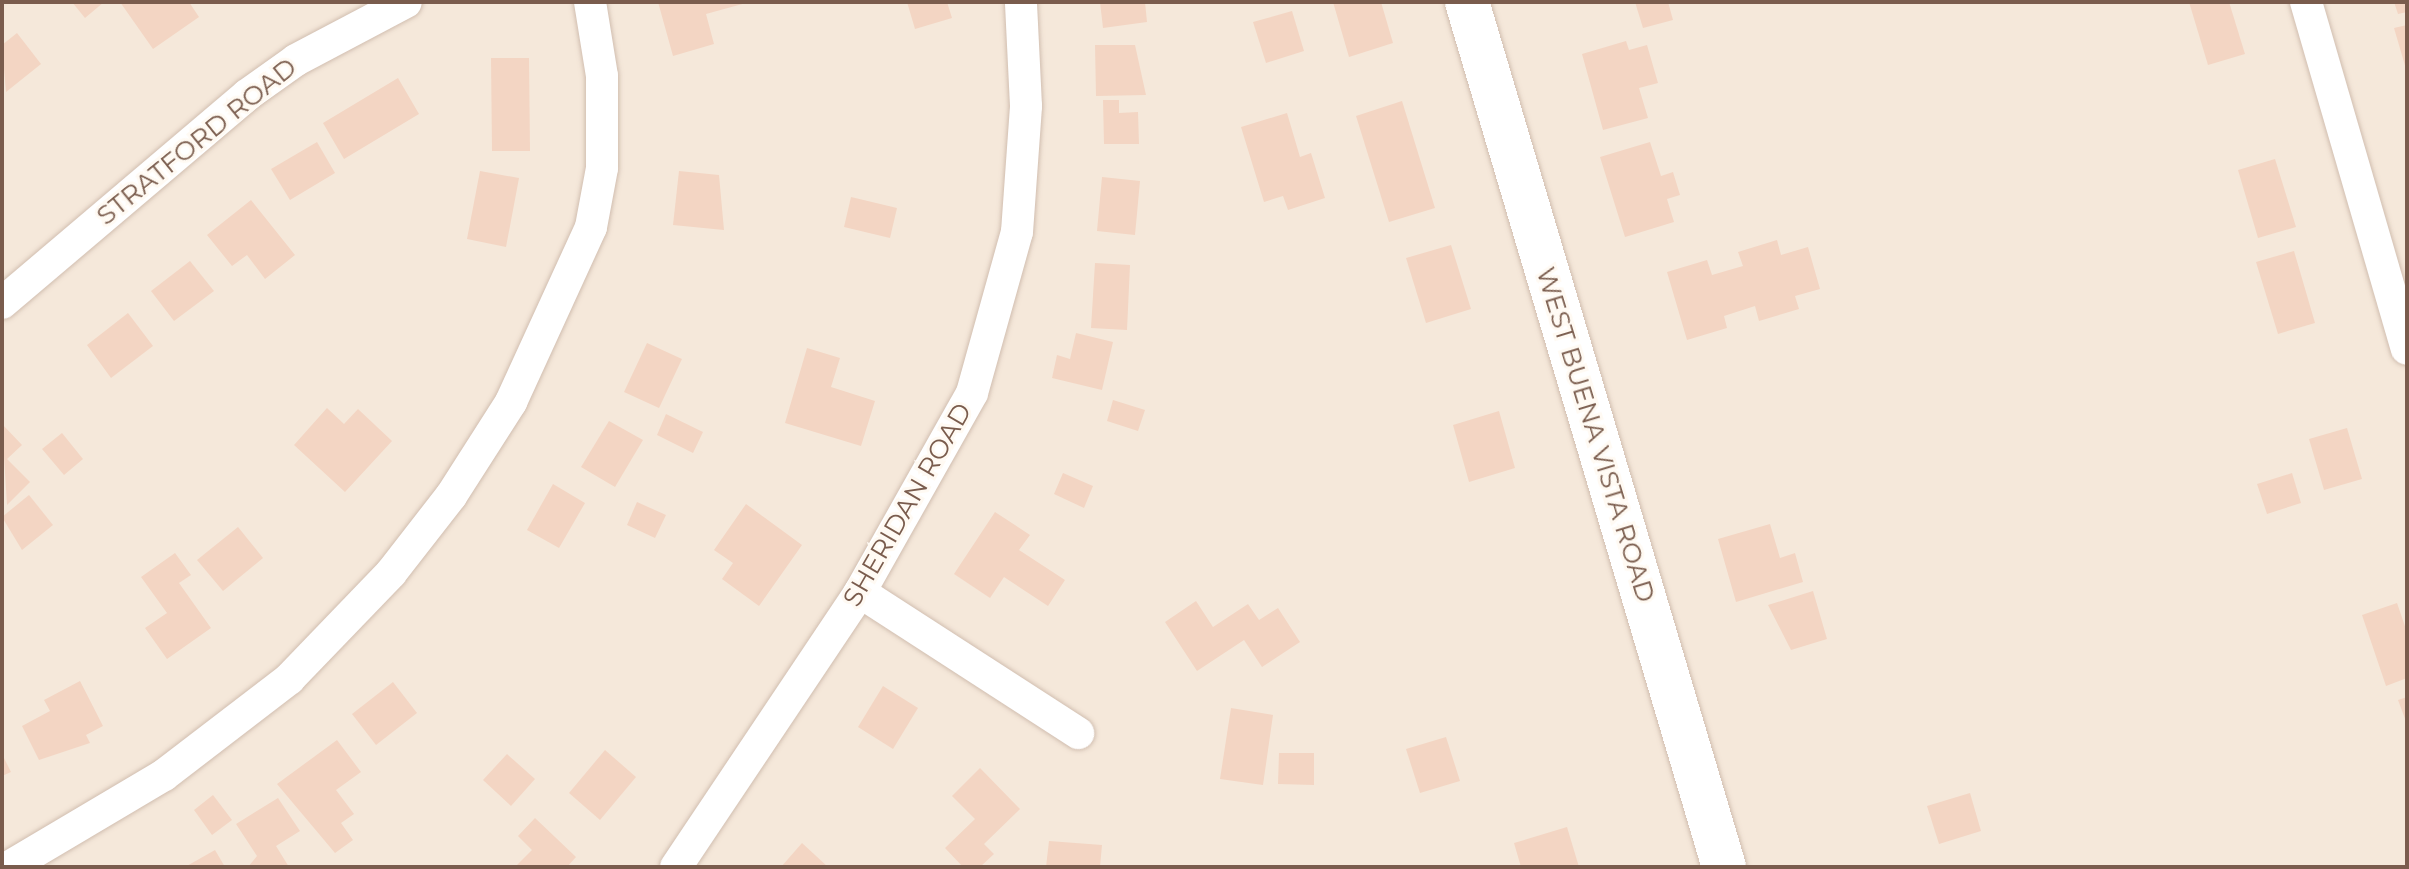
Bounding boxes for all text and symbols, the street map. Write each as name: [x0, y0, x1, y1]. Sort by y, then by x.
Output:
street label: STRATFORD ROAD: [91, 52, 303, 232]
street label: WEST BUENA VISTA ROAD: [1529, 264, 1661, 606]
street label: SHERIDAN ROAD: [837, 398, 979, 612]

